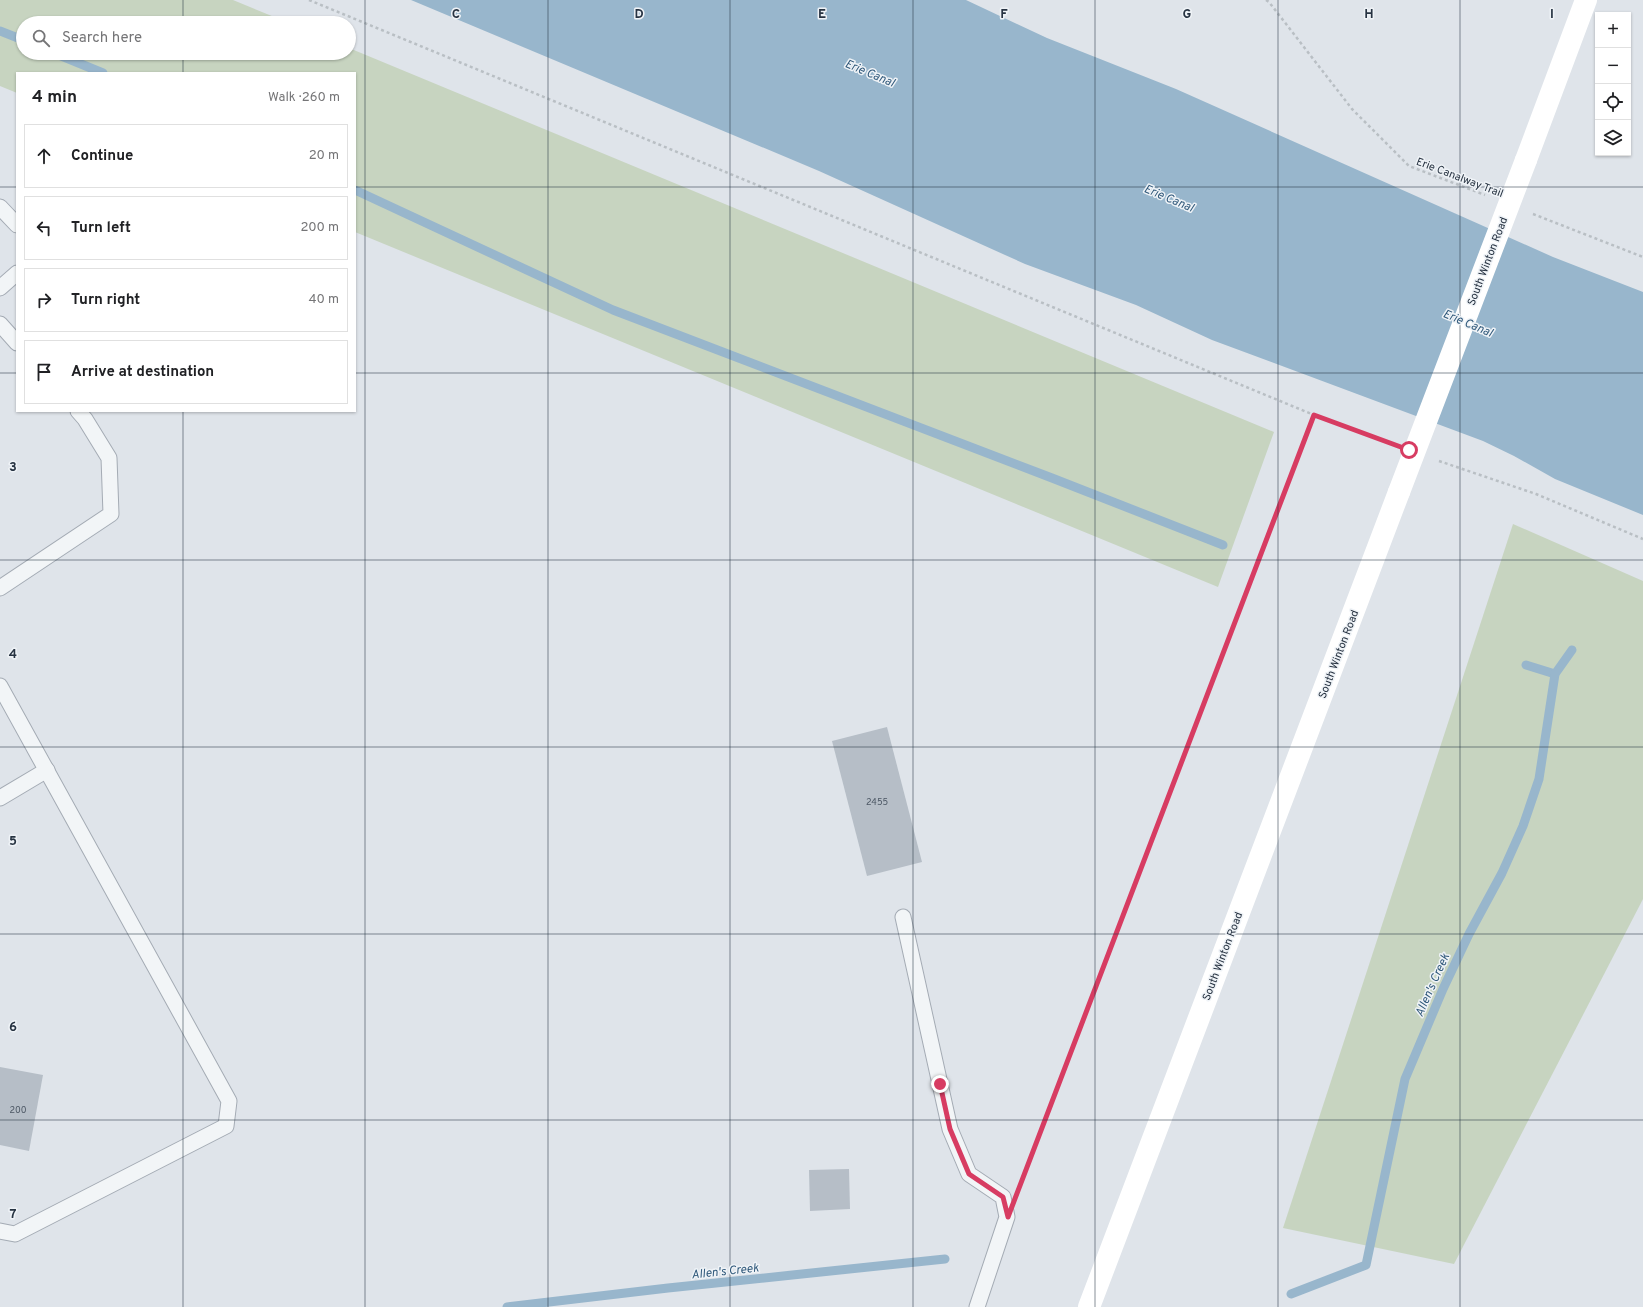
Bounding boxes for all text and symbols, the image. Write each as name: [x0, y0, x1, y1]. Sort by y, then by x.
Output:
text: C: [452, 7, 460, 23]
text: D: [634, 7, 644, 23]
text: E: [818, 7, 826, 23]
text: F: [1000, 7, 1008, 23]
text: G: [1183, 7, 1192, 23]
text: H: [1364, 7, 1374, 23]
text: I: [1550, 7, 1554, 23]
map controls: [1595, 12, 1631, 156]
button: +: [1595, 12, 1631, 48]
search box: [16, 16, 356, 60]
icon: search: [30, 27, 52, 49]
text: Search here: [62, 29, 142, 48]
button: −: [1595, 48, 1631, 84]
water label: Erie Canal: [842, 56, 898, 92]
button: locate: [1595, 84, 1631, 120]
text: 4 min: [32, 87, 77, 109]
text: Walk · 260 m: [268, 90, 340, 106]
button: layers: [1595, 120, 1631, 156]
icon: ahead: [33, 145, 55, 167]
text: Continue: [71, 147, 133, 166]
text: 20 m: [309, 148, 339, 164]
street label: Erie Canalway Trail: [1414, 155, 1505, 201]
water label: Erie Canal: [1141, 181, 1197, 217]
street label: South Winton Road: [1465, 215, 1511, 308]
icon: left: [33, 217, 55, 239]
text: Turn left: [71, 219, 131, 238]
text: 200 m: [300, 220, 339, 236]
icon: right: [33, 289, 55, 311]
text: Turn right: [71, 291, 140, 310]
text: 40 m: [309, 292, 339, 308]
water label: Erie Canal: [1440, 306, 1496, 342]
icon: arrive: [33, 361, 55, 383]
text: Arrive at destination: [71, 363, 214, 382]
route start: [1400, 441, 1418, 459]
text: 3: [9, 460, 17, 476]
street label: South Winton Road: [1316, 608, 1362, 701]
text: 4: [9, 647, 17, 663]
house number: 2455: [866, 797, 888, 808]
text: 5: [9, 834, 17, 850]
street label: South Winton Road: [1200, 910, 1246, 1003]
water label: Allen's Creek: [1412, 950, 1454, 1020]
text: 6: [9, 1020, 17, 1036]
route end: [931, 1075, 949, 1093]
house number: 200: [10, 1105, 27, 1116]
text: 7: [10, 1207, 17, 1223]
water label: Allen's Creek: [691, 1260, 760, 1283]

